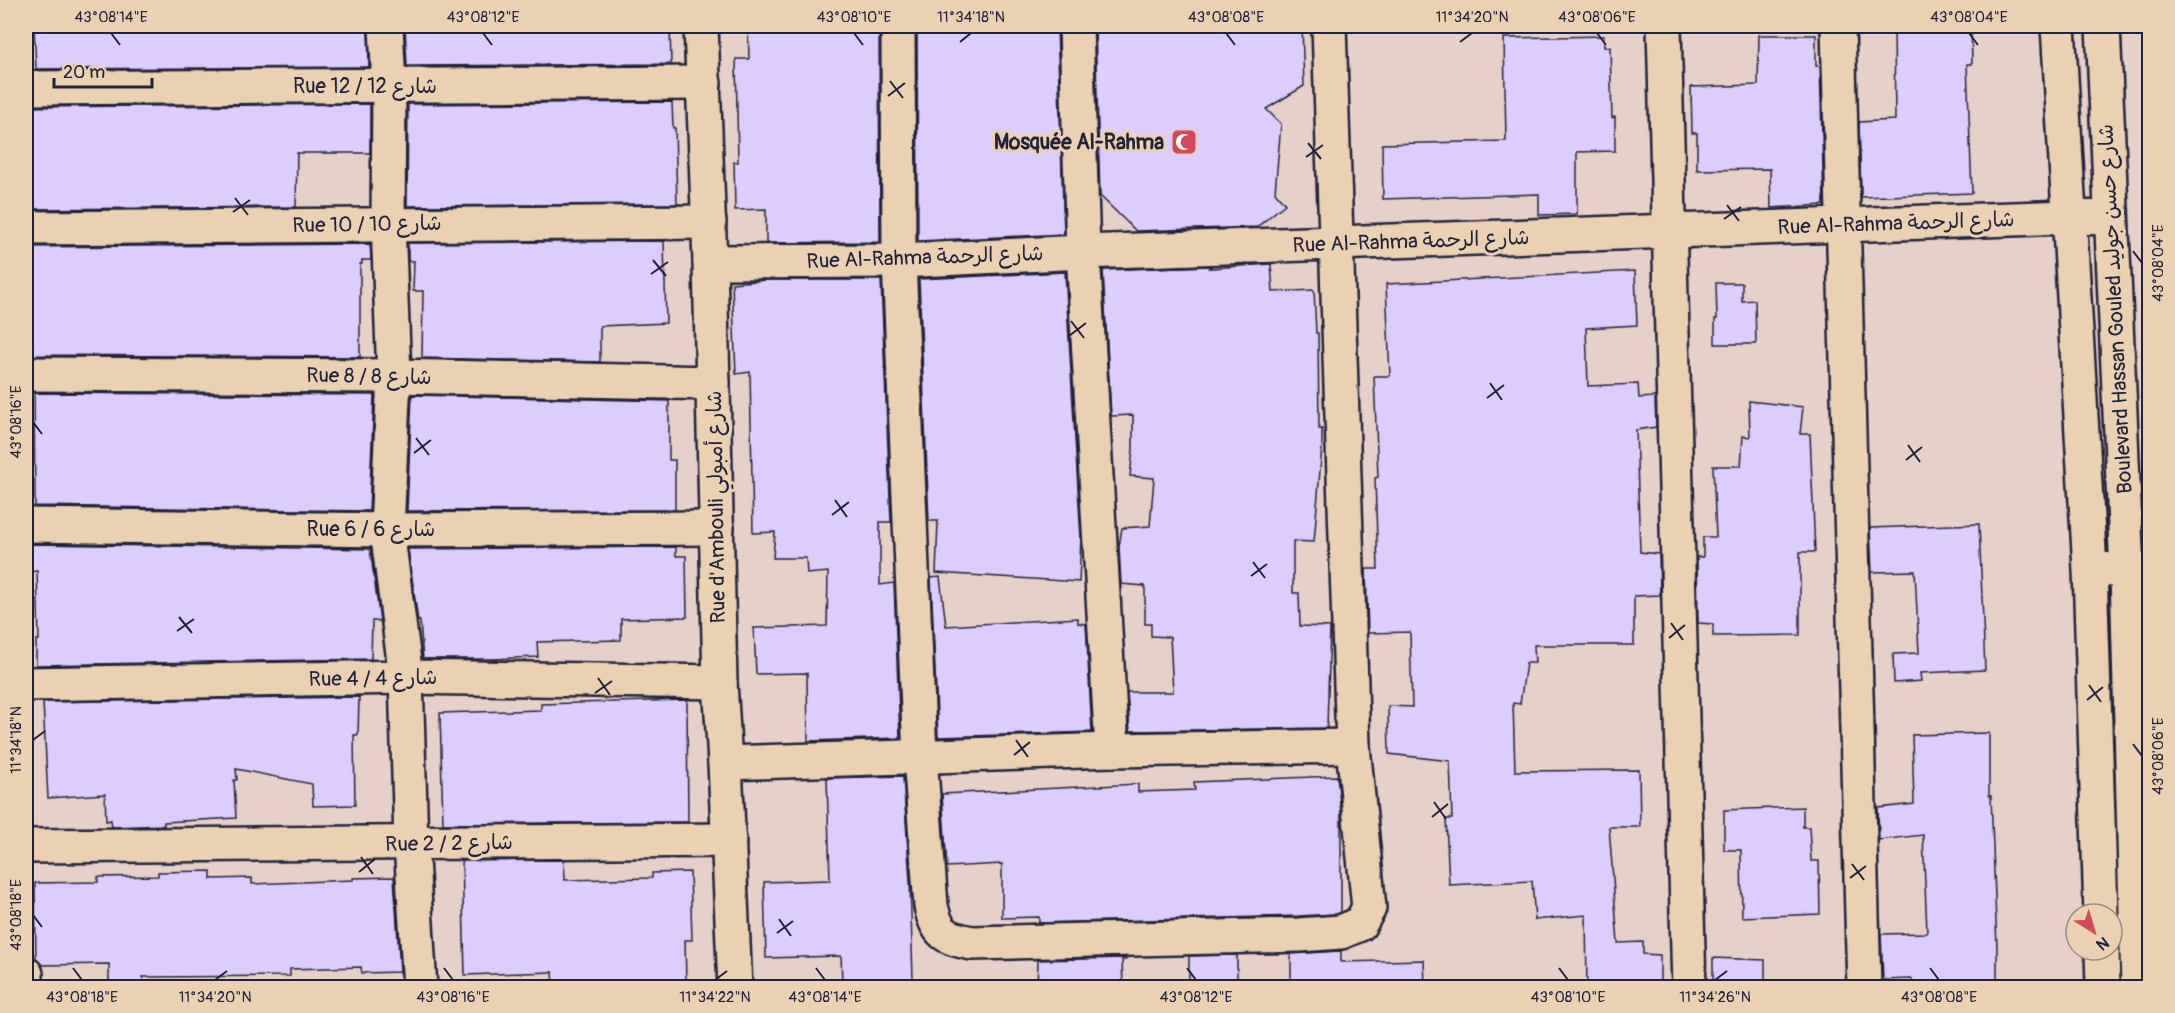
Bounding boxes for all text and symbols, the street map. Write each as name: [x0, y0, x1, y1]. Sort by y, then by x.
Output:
text: 43°08'14"E: [75, 8, 148, 27]
text: 43°08'12"E: [447, 8, 519, 27]
text: 43°08'10"E: [817, 8, 891, 27]
text: 11°34'18"N: [937, 8, 1005, 27]
text: 43°08'08"E: [1188, 8, 1264, 27]
text: 11°34'20"N: [1435, 8, 1509, 27]
text: 43°08'06"E: [1558, 8, 1636, 27]
text: 43°08'04"E: [1930, 8, 2008, 27]
scale bar: [54, 51, 152, 89]
text: 20 m: [63, 61, 105, 84]
street label: Rue 12 / شارع 12: [293, 73, 437, 101]
street label: Boulevard Hassan Gouled شارع حسن جوليد: [2092, 123, 2140, 495]
mosque icon: Mosquée Al-Rahma: [1169, 127, 1199, 157]
place label: Mosquée Al-Rahma: [994, 129, 1164, 156]
street label: Rue Al-Rahma شارع الرحمة: [1777, 206, 2015, 242]
street label: Rue 10 / شارع 10: [292, 210, 442, 240]
street label: Rue Al-Rahma شارع الرحمة: [1292, 224, 1530, 260]
text: 43°08'04"E: [2149, 224, 2168, 302]
street label: Rue Al-Rahma شارع الرحمة: [806, 240, 1044, 276]
street label: Rue 8 / شارع 8: [306, 362, 432, 392]
text: 43°08'16"E: [7, 385, 26, 458]
street label: Rue d'Ambouli شارع أمبولي: [701, 390, 737, 624]
street label: Rue 6 / شارع 6: [307, 516, 435, 544]
street label: Rue 4 / شارع 4: [308, 664, 438, 694]
text: 11°34'18"N: [7, 706, 26, 774]
text: 43°08'06"E: [2149, 717, 2168, 795]
street label: Rue 2 / شارع 2: [385, 829, 513, 859]
text: 43°08'18"E: [7, 879, 26, 951]
north arrow: [2064, 902, 2124, 962]
text: N: [2092, 932, 2113, 955]
text: 43°08'18"E: [46, 988, 118, 1007]
text: 11°34'20"N: [178, 988, 252, 1007]
text: 43°08'16"E: [417, 988, 490, 1007]
text: 11°34'22"N: [679, 988, 751, 1007]
text: 43°08'14"E: [789, 988, 862, 1007]
text: 43°08'12"E: [1160, 988, 1232, 1007]
text: 43°08'10"E: [1531, 988, 1605, 1007]
text: 11°34'26"N: [1679, 988, 1751, 1007]
text: 43°08'08"E: [1901, 988, 1977, 1007]

